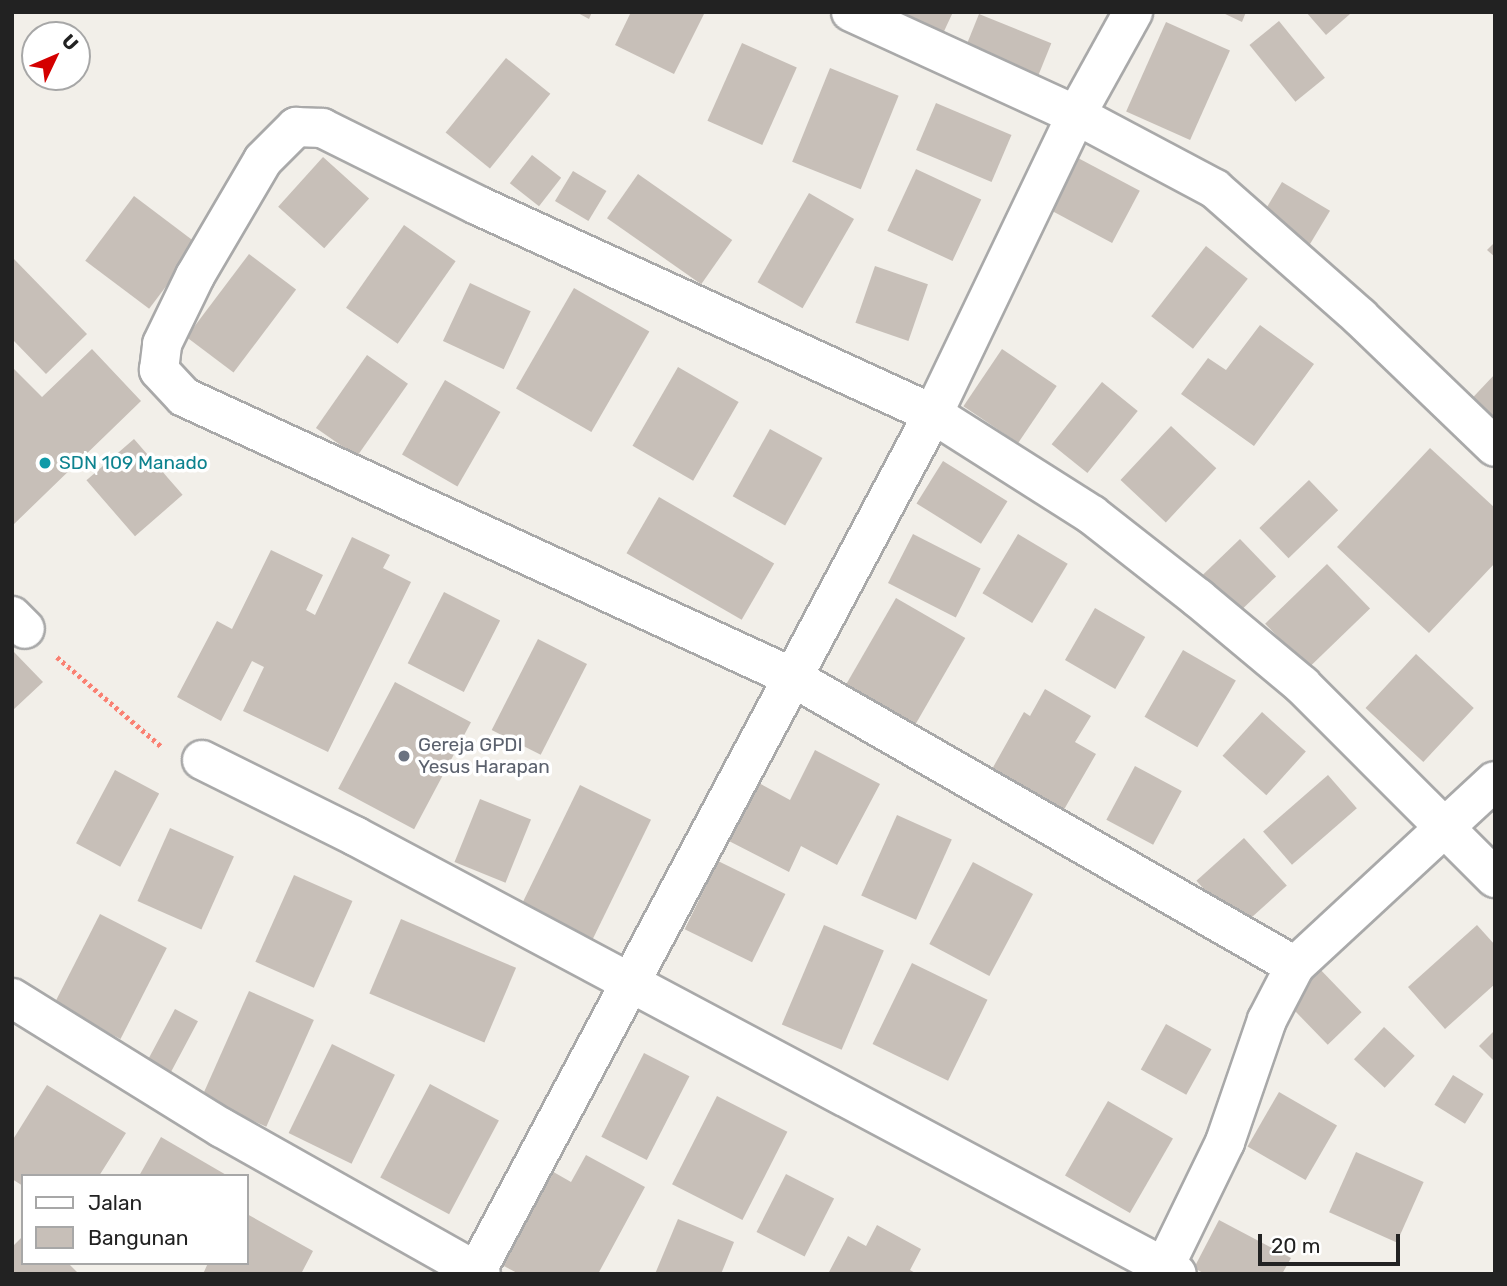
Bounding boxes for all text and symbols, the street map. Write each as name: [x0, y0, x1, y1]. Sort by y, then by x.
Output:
north arrow: [21, 21, 91, 91]
text: U: [57, 30, 83, 55]
place label: SDN 109 Manado: [59, 452, 208, 474]
marker: SDN 109 Manado: [37, 455, 53, 471]
place label: Gereja GPDI Yesus Harapan: [418, 734, 550, 778]
marker: Gereja GPDI Yesus Harapan: [396, 748, 412, 764]
legend: [21, 1174, 248, 1265]
text: Jalan: [88, 1190, 142, 1215]
scale bar: [1262, 1220, 1404, 1264]
text: Bangunan: [88, 1225, 189, 1250]
text: 20 m: [1271, 1233, 1320, 1258]

